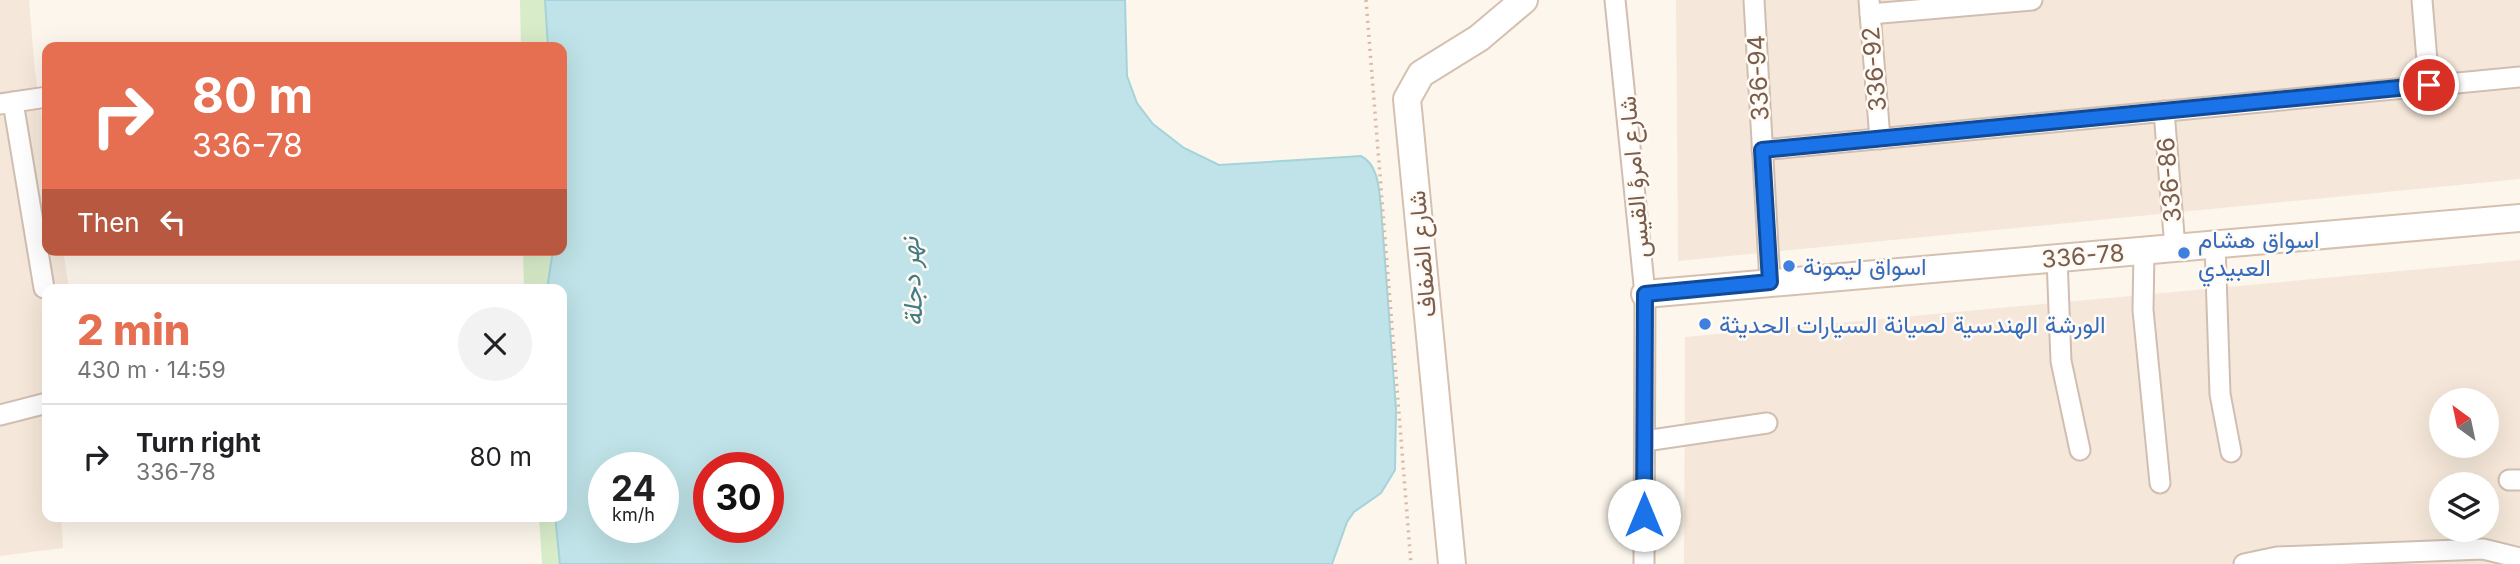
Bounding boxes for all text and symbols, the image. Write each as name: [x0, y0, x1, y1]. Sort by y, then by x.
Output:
street label: 336-92: [1856, 25, 1892, 113]
street label: 336-94: [1741, 34, 1775, 122]
pin: [2399, 55, 2459, 115]
text: 80 m: [192, 66, 313, 125]
icon: arrive: [2410, 66, 2448, 104]
icon: right: [77, 70, 168, 161]
street label: شارع امرؤ القيس: [1612, 95, 1658, 259]
text: 336-78: [192, 126, 303, 165]
street label: 336-86: [2151, 136, 2187, 224]
street label: شارع الضفاف: [1402, 189, 1444, 319]
icon: left: [154, 203, 192, 241]
text: Then: [77, 207, 140, 238]
place label: اسواق هشام العبيدي: [2198, 225, 2320, 287]
water label: نهر دجلة: [893, 235, 930, 327]
street label: 336-78: [2040, 238, 2126, 274]
marker: اسواق هشام العبيدي: [2176, 245, 2192, 261]
place label: اسواق ليمونة: [1803, 252, 1926, 282]
marker: اسواق ليمونة: [1781, 258, 1797, 274]
text: 2 min: [77, 304, 191, 355]
button: close: [458, 307, 532, 381]
place label: الورشة الهندسية لصيانة السيارات الحديثة: [1719, 310, 2106, 340]
marker: الورشة الهندسية لصيانة السيارات الحديثة: [1697, 316, 1713, 332]
text: 430 m · 14:59: [77, 356, 226, 384]
north arrow: [2429, 388, 2499, 458]
map controls: [2429, 388, 2499, 542]
text: Turn right: [136, 427, 261, 458]
icon: right: [77, 438, 115, 476]
text: 80 m: [469, 441, 532, 472]
speed limit sign: 30: [693, 452, 784, 543]
text: 336-78: [136, 458, 216, 486]
text: 24: [611, 467, 656, 509]
button: layers: [2429, 472, 2499, 542]
position arrow: [1607, 478, 1681, 552]
text: km/h: [612, 504, 655, 525]

